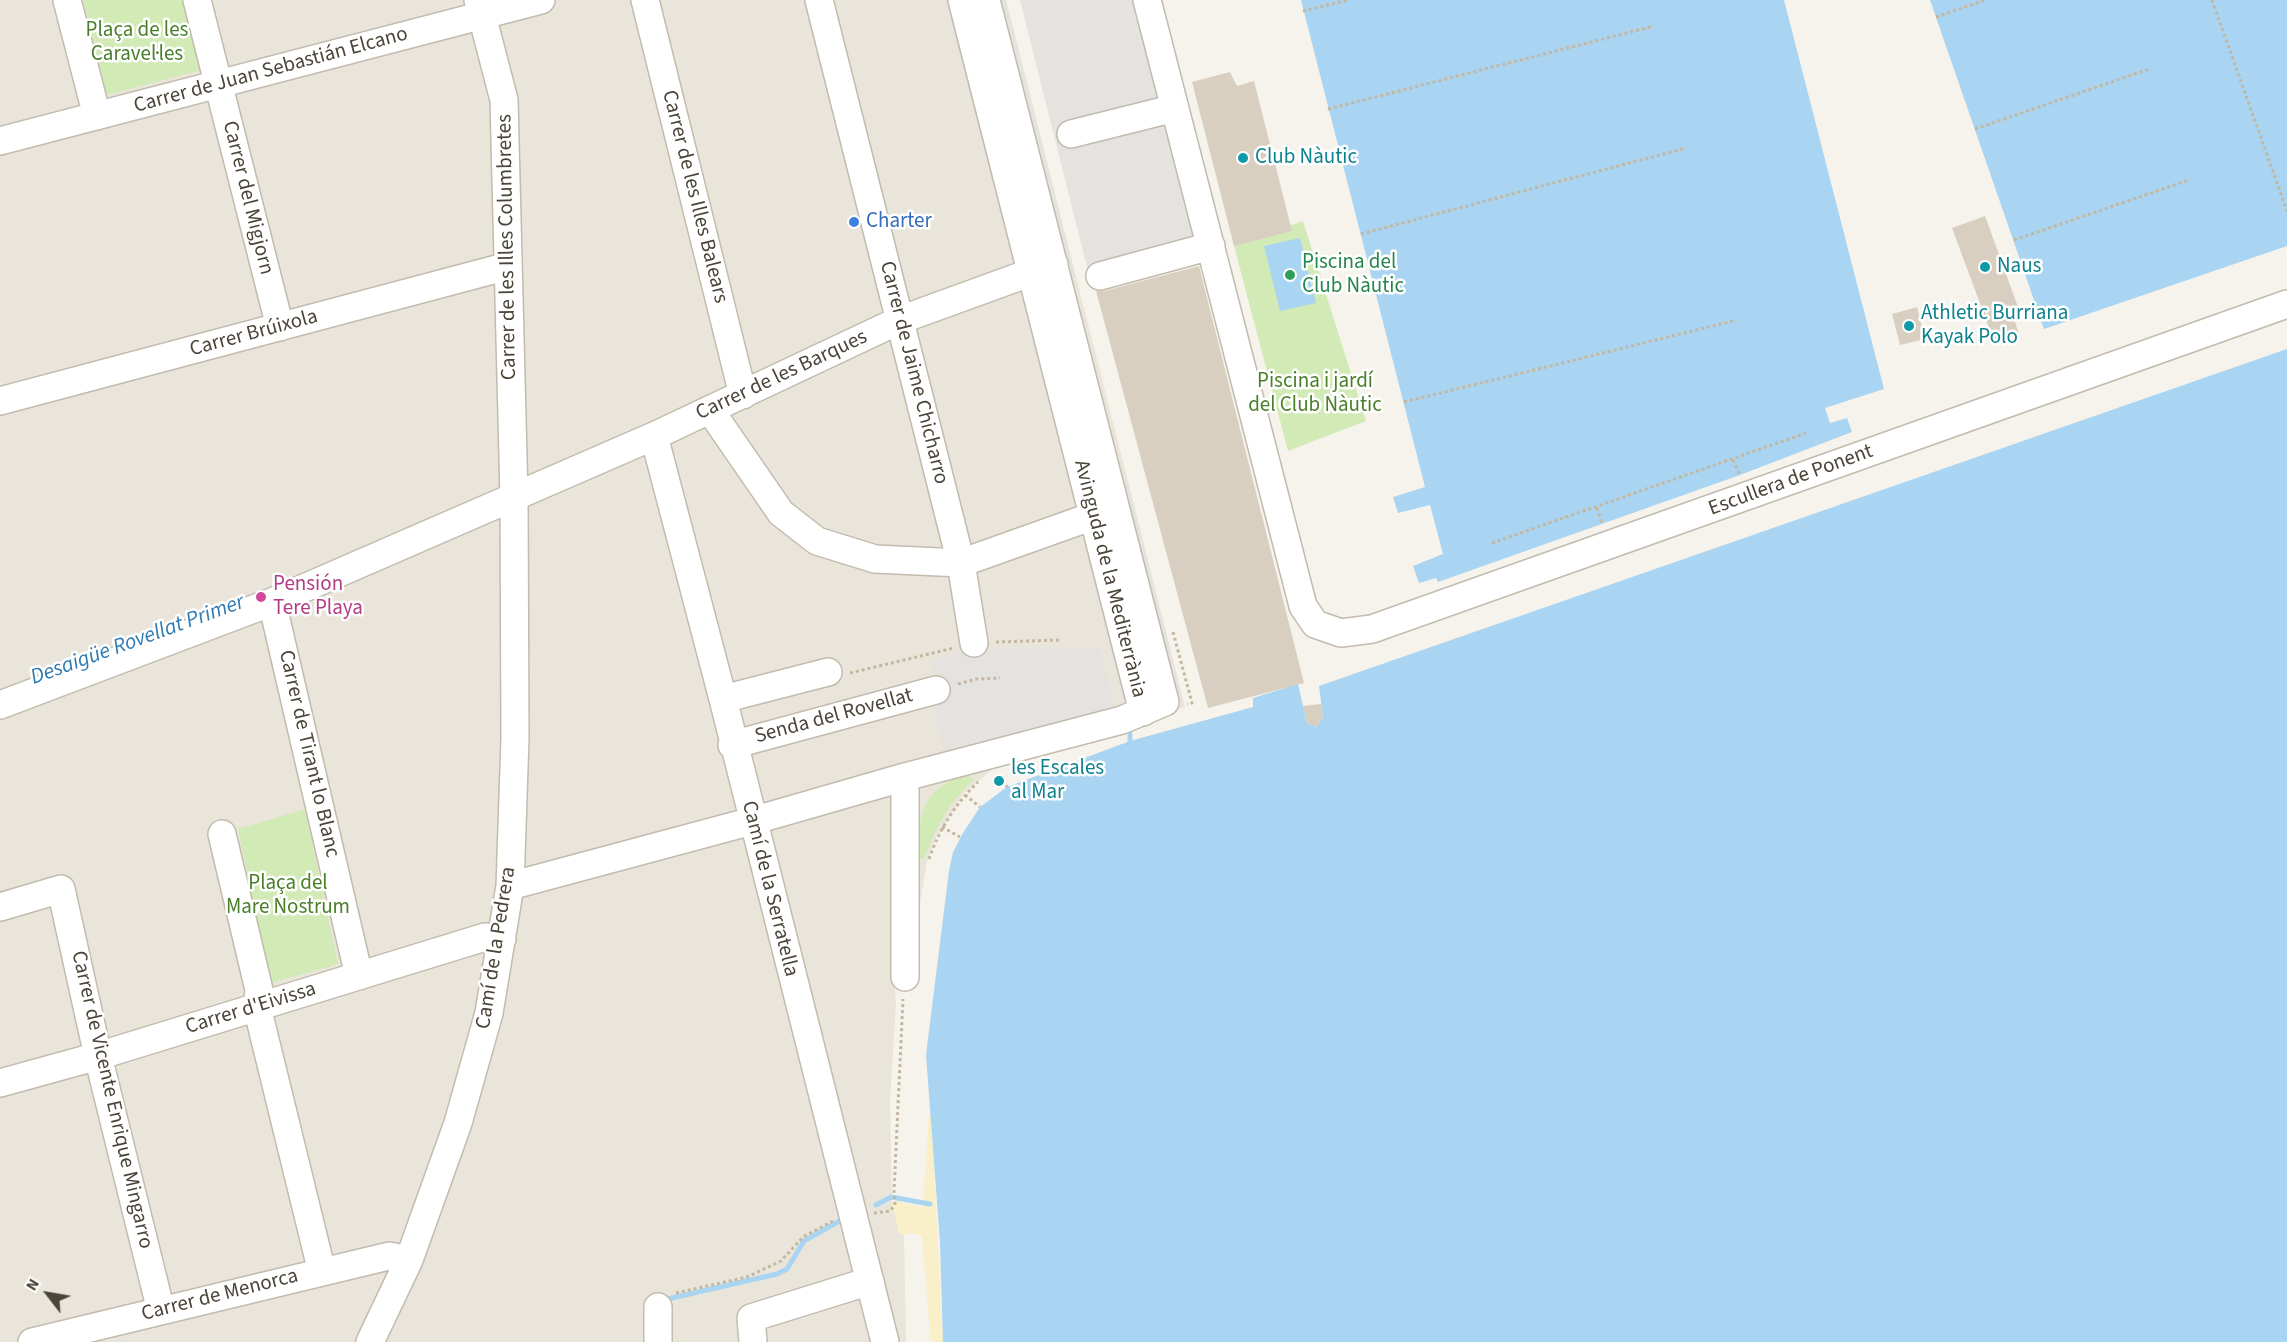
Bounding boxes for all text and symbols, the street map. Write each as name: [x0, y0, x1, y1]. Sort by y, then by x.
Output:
park label: Plaça de les Caravel·les: [86, 18, 188, 68]
street label: Carrer de Juan Sebastián Elcano: [131, 22, 411, 120]
street label: Carrer de les Illes Balears: [655, 88, 733, 306]
street label: Carrer de les Illes Columbretes: [493, 114, 523, 380]
street label: Carrer del Migjorn: [216, 118, 278, 278]
place label: Club Nàutic: [1255, 145, 1357, 171]
marker: Club Nàutic: [1236, 151, 1250, 165]
place label: Charter: [866, 209, 932, 235]
marker: Charter: [847, 215, 861, 229]
place label: Piscina del Club Nàutic: [1302, 250, 1404, 300]
place label: Naus: [1997, 254, 2041, 280]
street label: Carrer de Jaime Chicharro: [873, 259, 953, 487]
marker: Naus: [1978, 260, 1992, 274]
marker: Piscina del Club Nàutic: [1283, 268, 1297, 282]
place label: Athletic Burriana Kayak Polo: [1921, 301, 2068, 351]
street label: Carrer Brúixola: [187, 305, 321, 363]
marker: Athletic Burriana Kayak Polo: [1902, 319, 1916, 333]
street label: Carrer de les Barques: [692, 325, 872, 427]
park label: Piscina i jardí del Club Nàutic: [1248, 369, 1382, 419]
street label: Escullera de Ponent: [1705, 440, 1877, 522]
street label: Avinguda de la Mediterrània: [1067, 457, 1151, 701]
place label: Pensión Tere Playa: [273, 572, 363, 622]
water label: Desaigüe Rovellat Primer: [27, 590, 249, 692]
marker: Pensión Tere Playa: [254, 590, 268, 604]
street label: Carrer de Tirant lo Blanc: [272, 648, 344, 860]
street label: Senda del Rovellat: [752, 684, 916, 750]
place label: les Escales al Mar: [1011, 756, 1104, 806]
marker: les Escales al Mar: [992, 774, 1006, 788]
street label: Camí de la Serratella: [735, 798, 803, 980]
street label: Camí de la Pedrera: [472, 865, 522, 1031]
park label: Plaça del Mare Nostrum: [226, 871, 350, 921]
street label: Carrer de Vicente Enrique Mingarro: [64, 949, 158, 1251]
street label: Carrer d'Eivissa: [183, 977, 319, 1041]
north arrow: [18, 1264, 78, 1324]
street label: Carrer de Menorca: [139, 1264, 301, 1328]
text: N: [20, 1275, 45, 1295]

